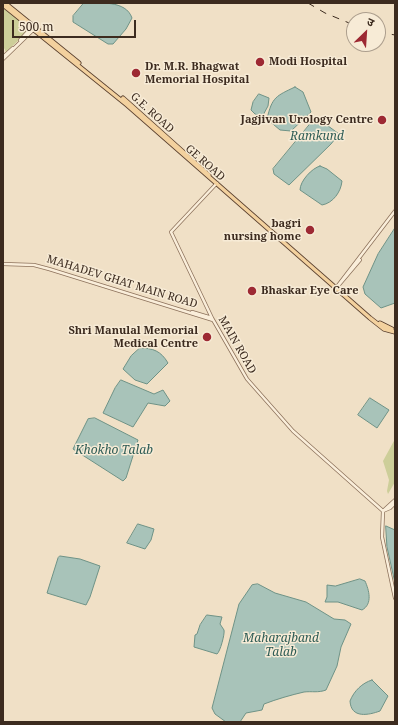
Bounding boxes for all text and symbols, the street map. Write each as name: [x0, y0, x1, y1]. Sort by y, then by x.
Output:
scale bar: [14, 12, 138, 38]
north arrow: [346, 12, 386, 52]
text: उ: [365, 13, 377, 30]
text: 500 m: [19, 18, 54, 35]
place label: Modi Hospital: [269, 55, 347, 69]
marker: Modi Hospital: [254, 56, 266, 68]
place label: Dr. M.R. Bhagwat Memorial Hospital: [145, 60, 249, 86]
marker: Dr. M.R. Bhagwat Memorial Hospital: [130, 67, 142, 79]
street label: G.E. ROAD: [128, 90, 176, 136]
place label: Jagjivan Urology Centre: [241, 113, 373, 127]
marker: Jagjivan Urology Centre: [376, 114, 388, 126]
water label: Ramkund: [290, 130, 344, 144]
street label: GE ROAD: [182, 142, 228, 184]
place label: bagri nursing home: [224, 217, 301, 243]
marker: bagri nursing home: [304, 224, 316, 236]
street label: MAHADEV GHAT MAIN ROAD: [45, 253, 199, 311]
place label: Bhaskar Eye Care: [261, 284, 359, 298]
marker: Bhaskar Eye Care: [246, 285, 258, 297]
street label: MAIN ROAD: [215, 314, 259, 376]
place label: Shri Manulal Memorial Medical Centre: [68, 324, 198, 350]
marker: Shri Manulal Memorial Medical Centre: [201, 331, 213, 343]
water label: Khokho Talab: [75, 444, 153, 458]
water label: Maharajband Talab: [243, 632, 319, 660]

